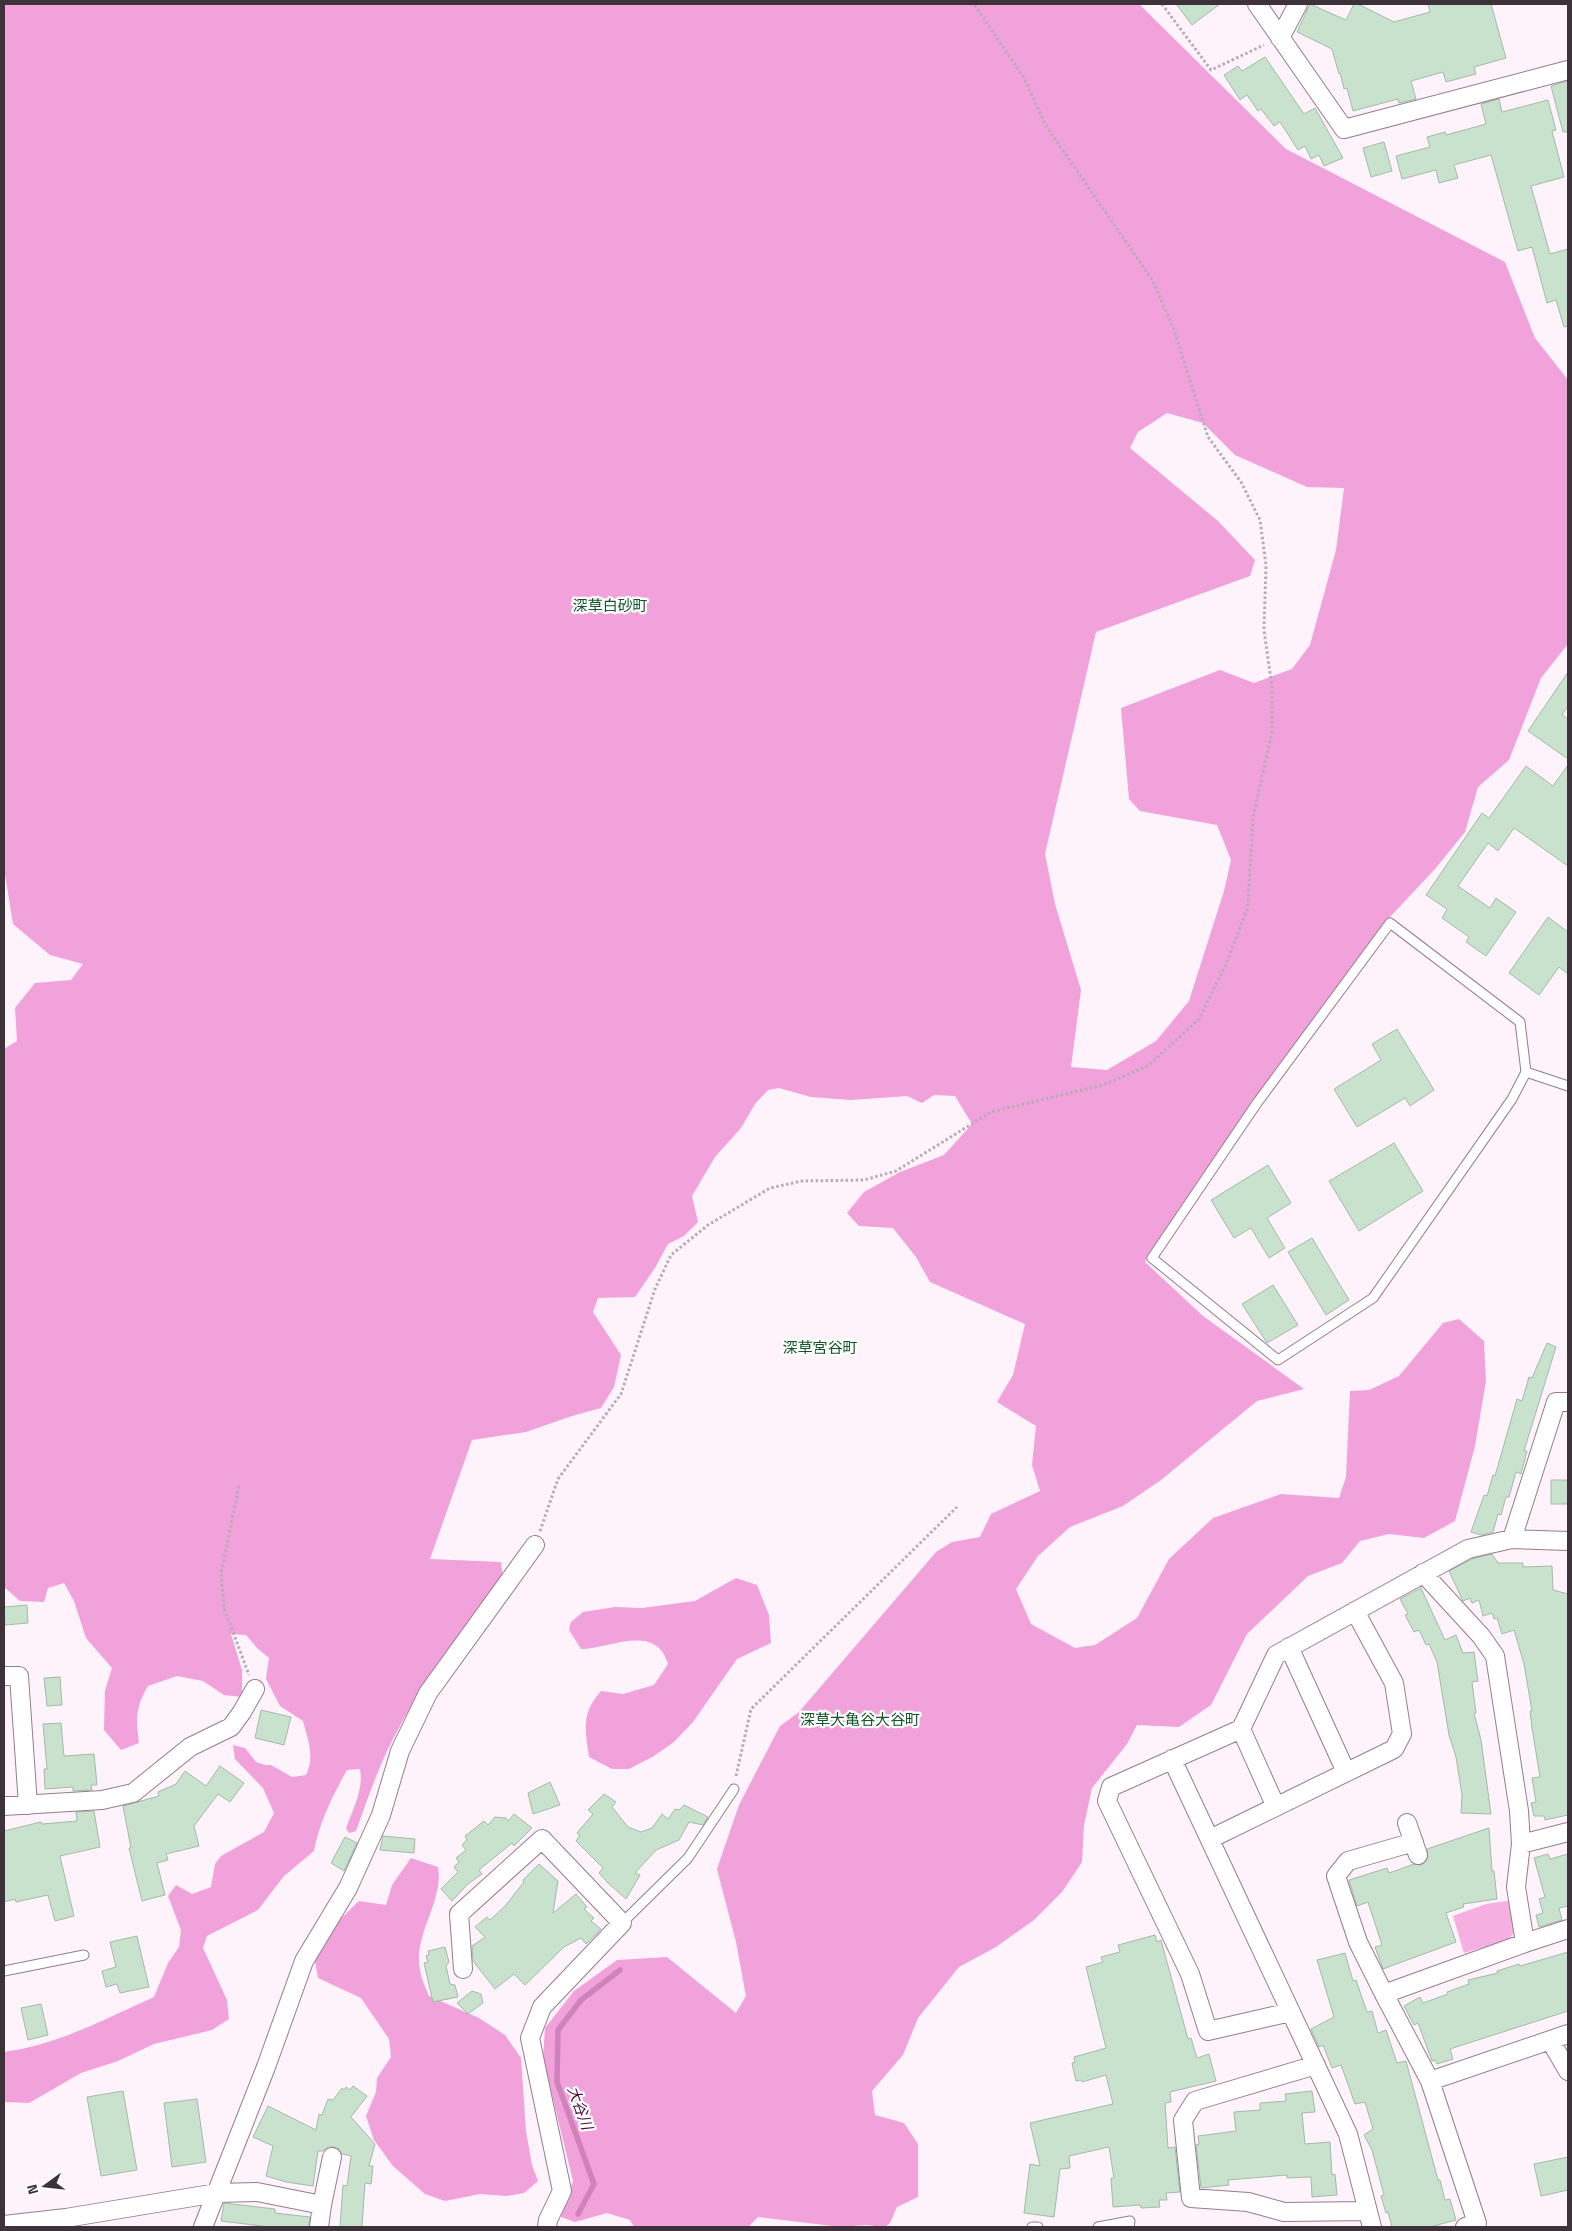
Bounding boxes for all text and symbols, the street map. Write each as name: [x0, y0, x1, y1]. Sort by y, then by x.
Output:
district label: 深草白砂町: [572, 594, 648, 617]
district label: 深草宮谷町: [782, 1336, 858, 1359]
district label: 深草大亀谷大谷町: [800, 1708, 920, 1731]
water label: 大谷川: [562, 2083, 600, 2135]
north arrow: [20, 2161, 70, 2211]
text: N: [21, 2182, 43, 2197]

